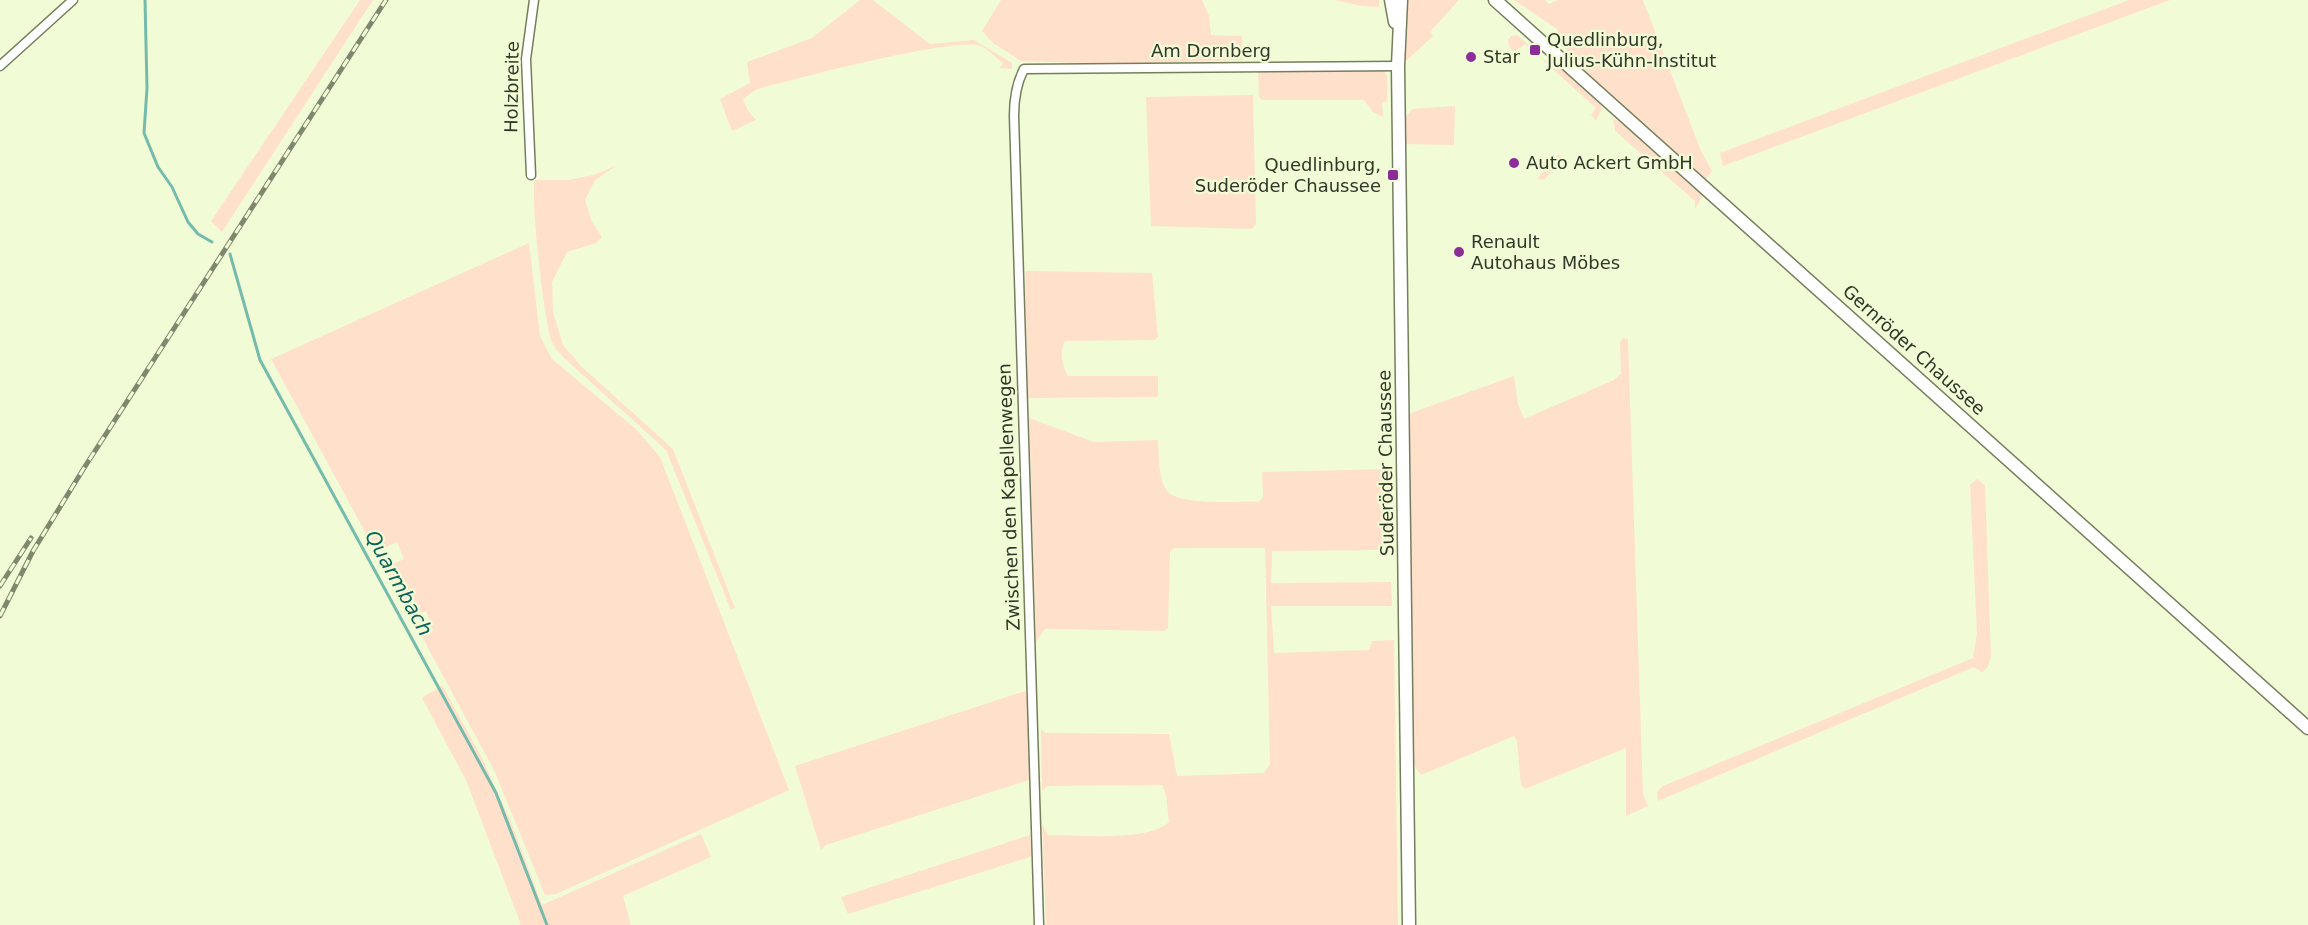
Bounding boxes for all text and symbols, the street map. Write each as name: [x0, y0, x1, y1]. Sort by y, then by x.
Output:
place label: Quedlinburg, Julius-Kühn-Institut: [1546, 29, 1716, 71]
street label: Am Dornberg: [1151, 40, 1271, 61]
street label: Holzbreite: [500, 41, 523, 133]
marker: Quedlinburg, Julius-Kühn-Institut: [1528, 43, 1542, 57]
place label: Star: [1483, 46, 1521, 67]
marker: Star: [1464, 50, 1478, 64]
place label: Auto Ackert GmbH: [1526, 152, 1693, 173]
place label: Quedlinburg, Suderöder Chaussee: [1195, 154, 1381, 196]
marker: Auto Ackert GmbH: [1507, 156, 1521, 170]
marker: Quedlinburg, Suderöder Chaussee: [1386, 168, 1400, 182]
place label: Renault Autohaus Möbes: [1471, 231, 1620, 273]
marker: Renault Autohaus Möbes: [1452, 245, 1466, 259]
street label: Gernröder Chaussee: [1839, 280, 1990, 419]
street label: Zwischen den Kapellenwegen: [993, 363, 1024, 631]
street label: Suderöder Chaussee: [1373, 370, 1398, 556]
water label: Quarmbach: [360, 526, 438, 640]

